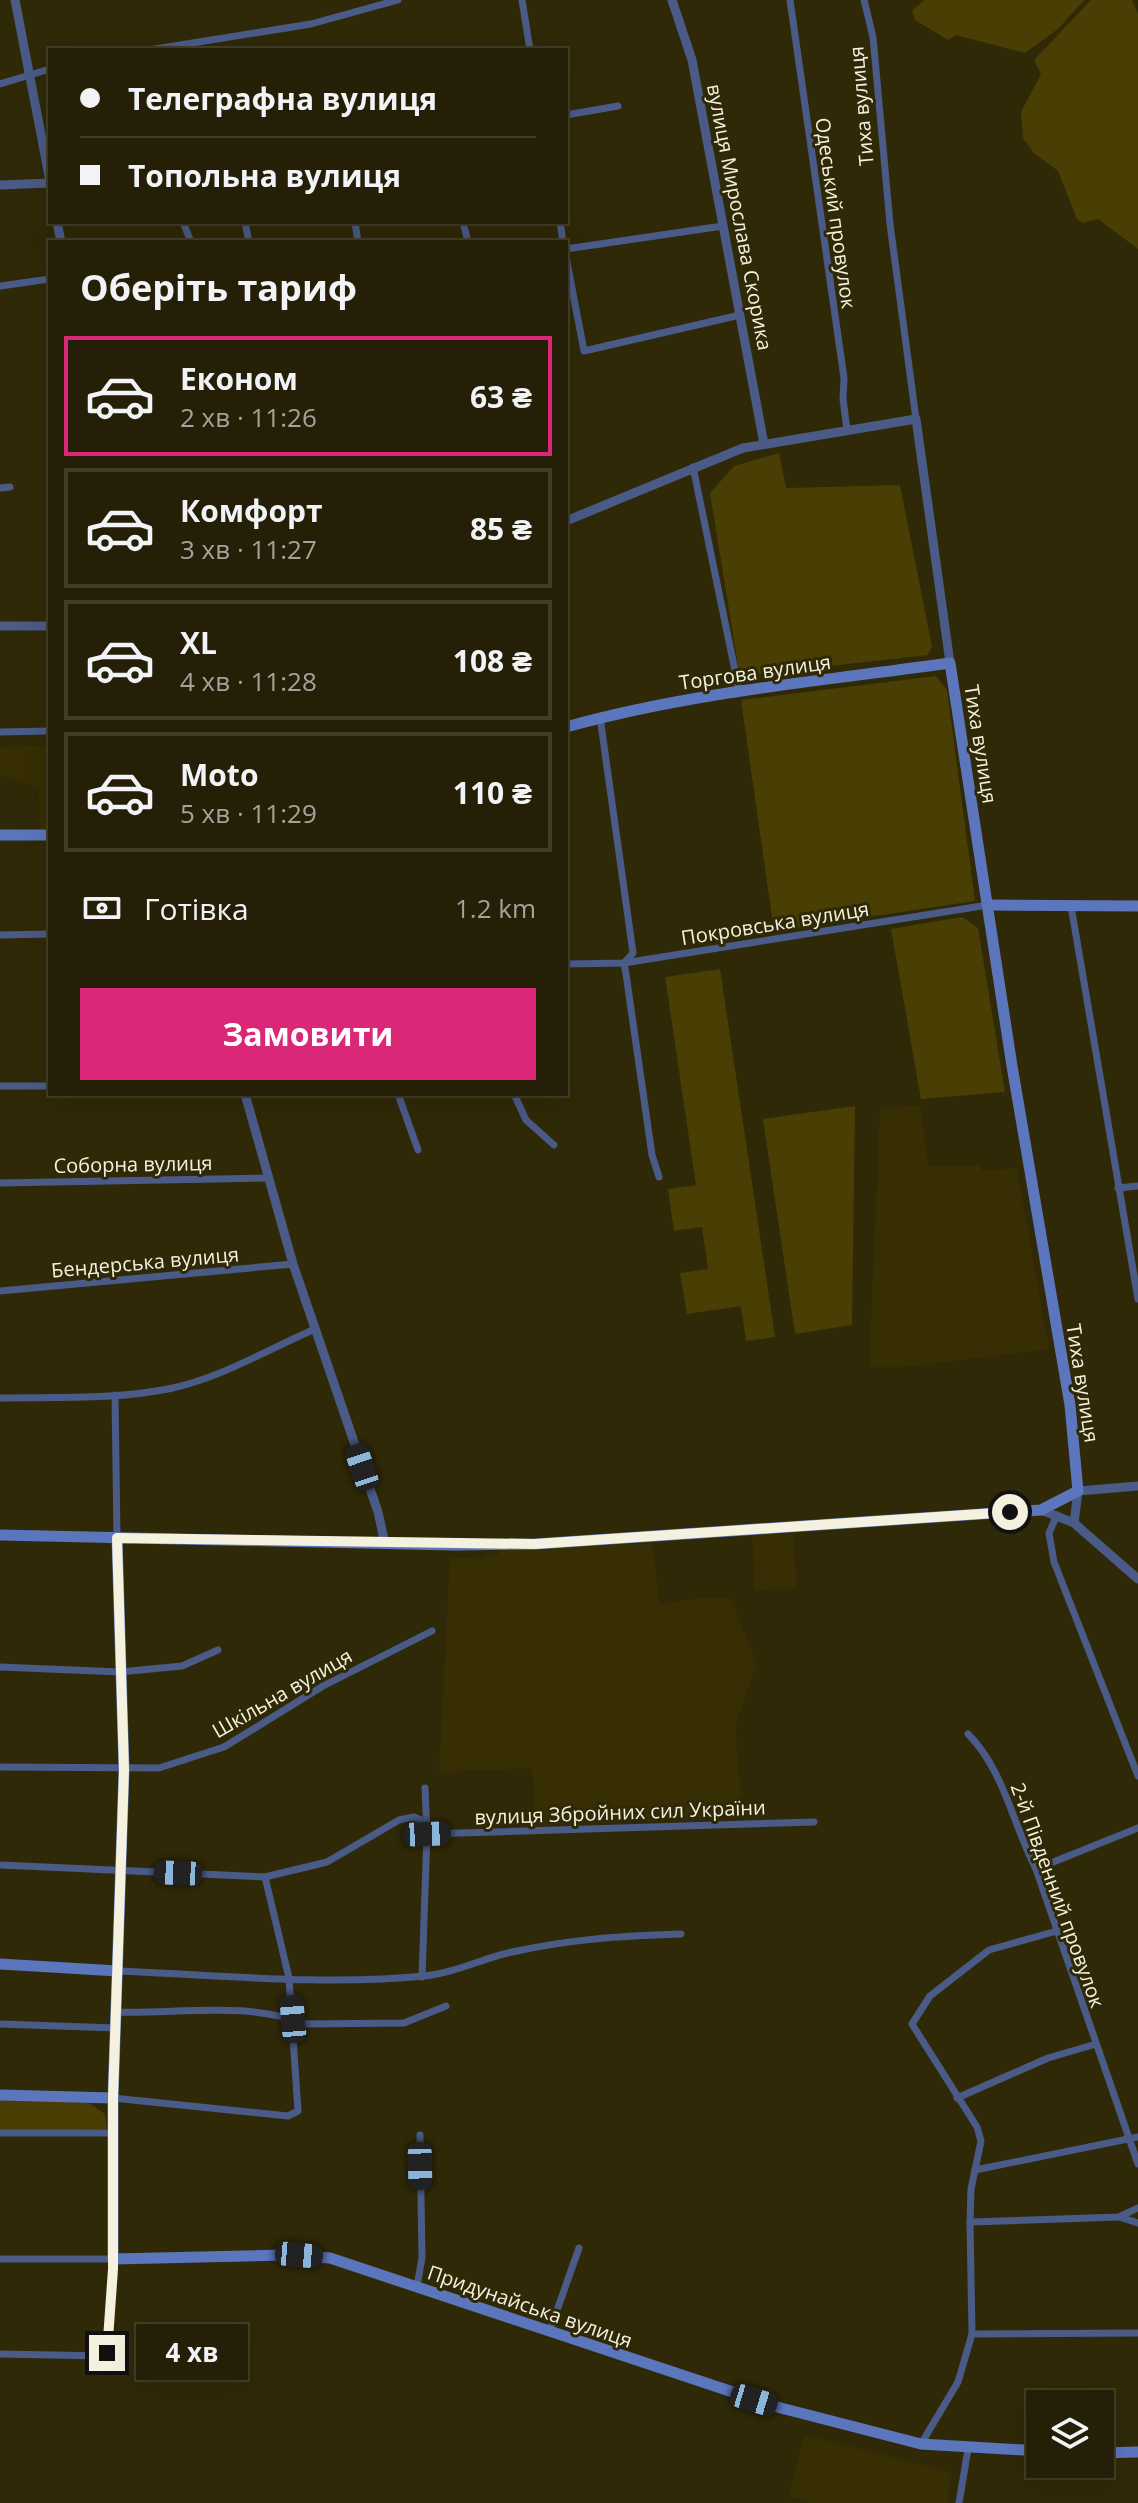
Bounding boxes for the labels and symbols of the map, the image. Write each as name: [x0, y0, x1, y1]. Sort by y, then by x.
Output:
street label: Тиха вулиця: [842, 45, 880, 167]
street label: вулиця Мирослава Скорика: [701, 82, 779, 352]
street label: Одеський провулок: [809, 116, 863, 311]
street label: Торгова вулиця: [677, 648, 833, 696]
street label: Тиха вулиця: [958, 683, 1004, 805]
street label: Покровська вулиця: [679, 895, 871, 951]
street label: Соборна вулиця: [53, 1149, 213, 1179]
street label: Бендерська вулиця: [50, 1240, 240, 1284]
street label: Тиха вулиця: [1060, 1322, 1106, 1444]
car: [343, 1440, 381, 1494]
route start: [992, 1494, 1028, 1530]
street label: Шкільна вулиця: [207, 1642, 357, 1744]
street label: 2-й Південний провулок: [1005, 1779, 1112, 2012]
street label: вулиця Збройних сил України: [474, 1793, 766, 1831]
car: [403, 1821, 451, 1847]
car: [154, 1860, 202, 1886]
car: [279, 1994, 307, 2044]
car: [408, 2142, 432, 2190]
car: [274, 2241, 324, 2269]
street label: Придунайська вулиця: [424, 2258, 636, 2354]
callout: 4 хв: [135, 2325, 247, 2381]
route end: [89, 2335, 125, 2371]
car: [728, 2382, 780, 2418]

